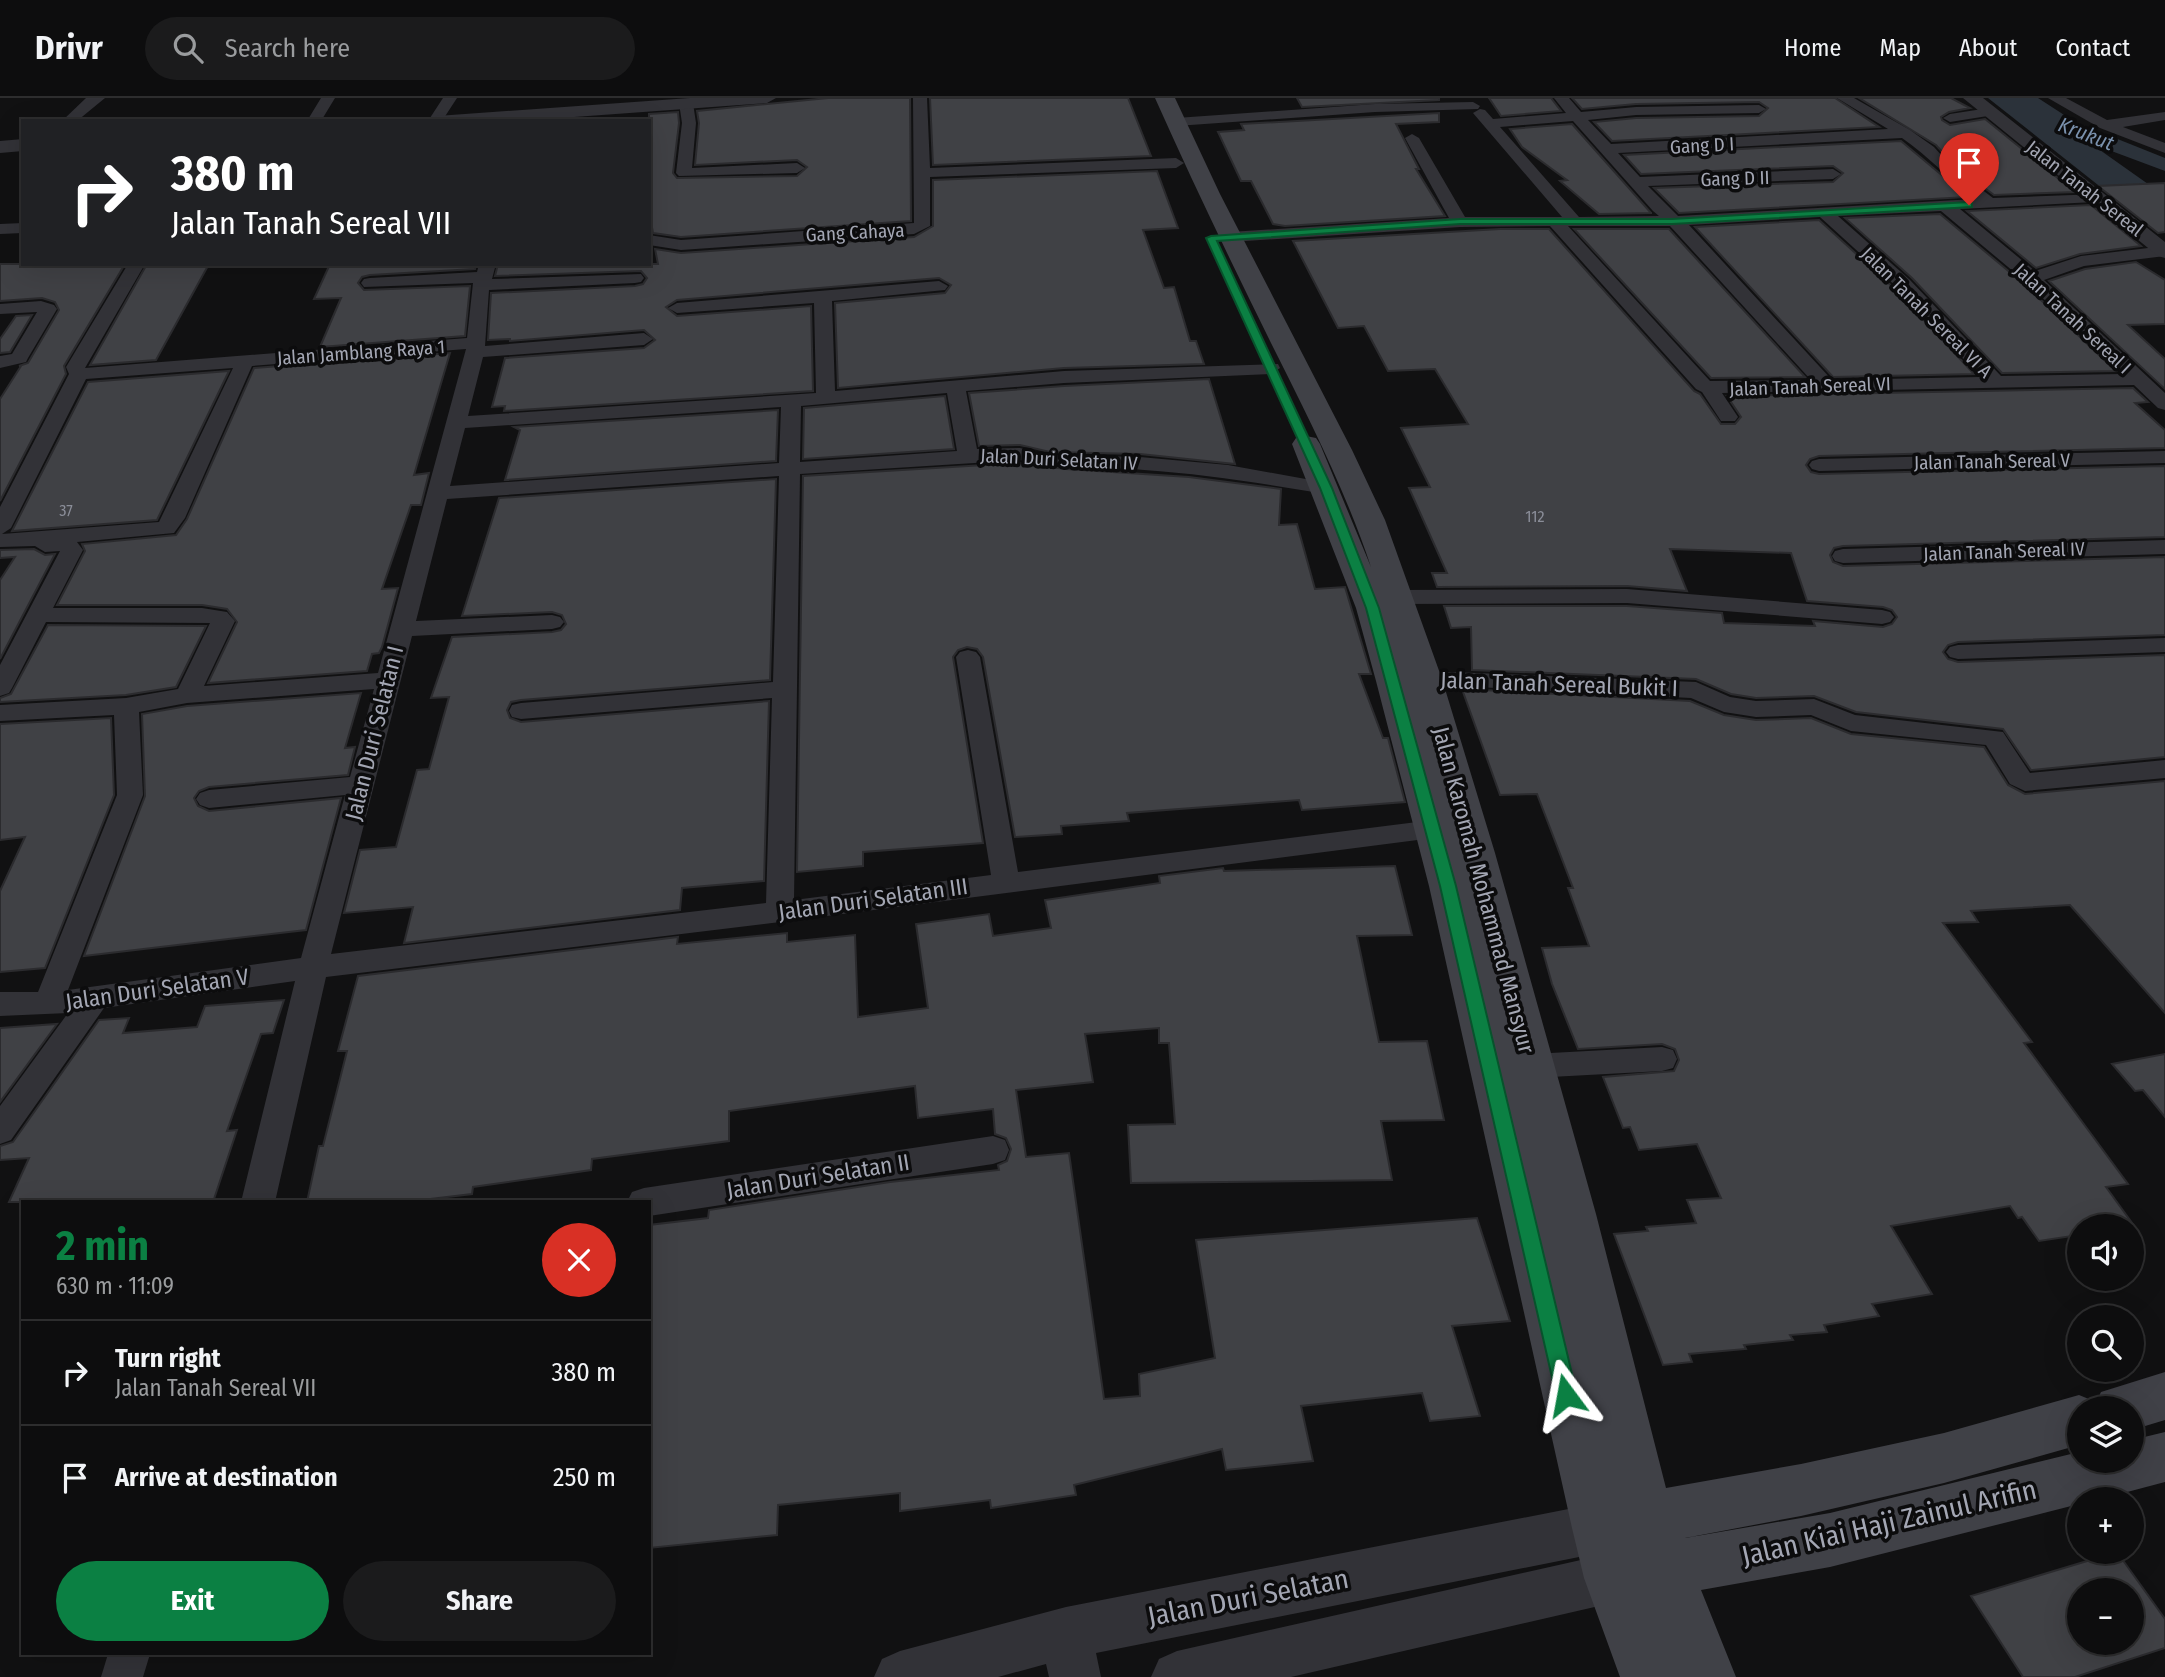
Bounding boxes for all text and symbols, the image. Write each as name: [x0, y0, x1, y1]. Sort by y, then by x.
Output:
search box: [145, 17, 635, 80]
text: Drivr: [35, 28, 103, 68]
icon: search: [169, 29, 207, 67]
text: Search here: [225, 33, 350, 64]
text: Home: [1784, 34, 1841, 62]
text: Map: [1879, 34, 1921, 62]
text: About: [1959, 34, 2017, 62]
text: Contact: [2055, 34, 2130, 62]
water label: Krukut: [2055, 112, 2118, 156]
street label: Gang D I: [1669, 132, 1735, 159]
pin: [1939, 133, 1999, 205]
street label: Jalan Tanah Sereal: [2022, 136, 2148, 241]
text: 380 m: [171, 144, 294, 203]
icon: arrive: [1950, 144, 1988, 182]
icon: right: [56, 147, 147, 238]
street label: Gang D II: [1700, 166, 1770, 191]
text: Jalan Tanah Sereal VII: [171, 204, 451, 242]
street label: Gang Cahaya: [805, 218, 905, 247]
street label: Jalan Tanah Sereal VI A: [1856, 242, 1997, 383]
street label: Jalan Tanah Sereal I: [2009, 258, 2136, 379]
street label: Jalan Jamblang Raya 1: [276, 335, 446, 370]
street label: Jalan Tanah Sereal VI: [1729, 372, 1891, 401]
street label: Jalan Duri Selatan IV: [980, 444, 1139, 475]
street label: Jalan Tanah Sereal V: [1914, 449, 2071, 474]
house number: 37: [59, 501, 73, 520]
house number: 112: [1525, 507, 1545, 526]
street label: Jalan Tanah Sereal IV: [1923, 537, 2085, 566]
street label: Jalan Duri Selatan I: [339, 643, 409, 823]
street label: Jalan Tanah Sereal Bukit I: [1440, 666, 1678, 702]
street label: Jalan Karomah Mohammad Mansyur: [1427, 724, 1541, 1056]
street label: Jalan Duri Selatan III: [777, 872, 969, 926]
street label: Jalan Duri Selatan V: [64, 962, 251, 1016]
street label: Jalan Duri Selatan II: [724, 1148, 912, 1204]
map controls: [2067, 1214, 2144, 1655]
button: sound: [2067, 1214, 2144, 1291]
text: 2 min: [56, 1221, 149, 1271]
button: close: [542, 1223, 616, 1297]
text: 630 m · 11:09: [56, 1272, 174, 1300]
button: search: [2067, 1305, 2144, 1382]
text: Turn right: [115, 1343, 221, 1374]
icon: right: [56, 1354, 94, 1392]
text: 380 m: [552, 1357, 616, 1388]
position arrow: [1529, 1358, 1603, 1432]
text: Jalan Tanah Sereal VII: [115, 1374, 316, 1402]
button: layers: [2067, 1396, 2144, 1473]
icon: arrive: [56, 1459, 94, 1497]
text: Arrive at destination: [115, 1462, 338, 1493]
text: 250 m: [553, 1462, 616, 1493]
street label: Jalan Kiai Haji Zainul Arifin: [1738, 1472, 2040, 1572]
button: +: [2067, 1487, 2144, 1564]
button: Exit: [56, 1561, 329, 1641]
button: Share: [343, 1561, 616, 1641]
street label: Jalan Duri Selatan: [1145, 1562, 1351, 1633]
button: −: [2067, 1578, 2144, 1655]

